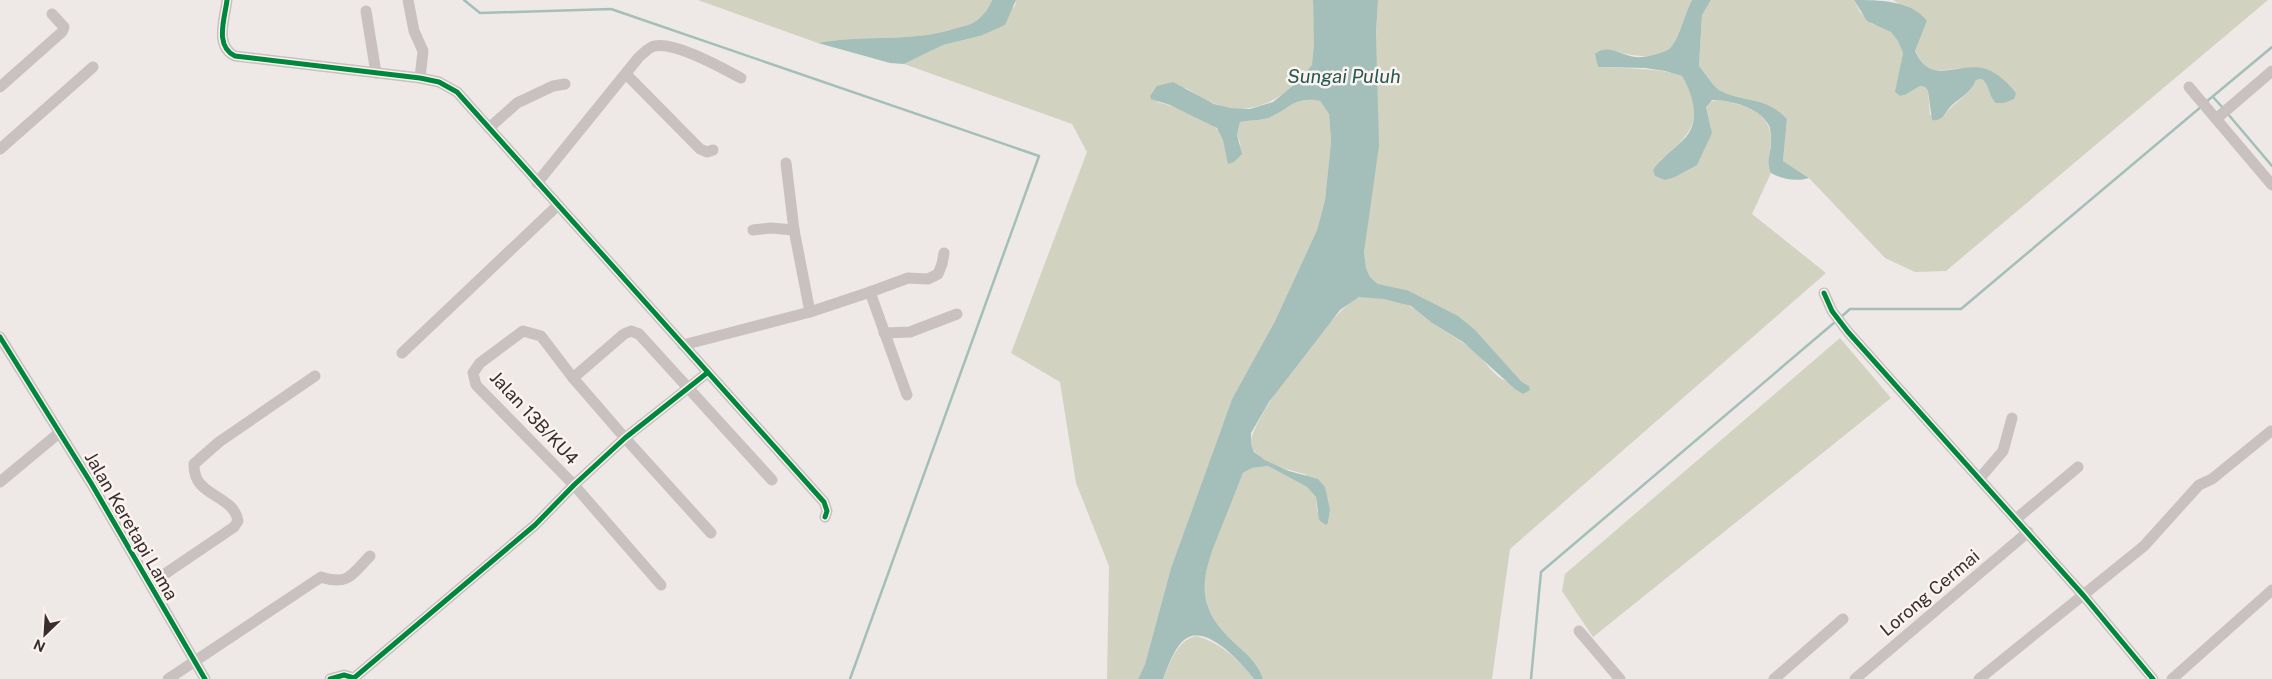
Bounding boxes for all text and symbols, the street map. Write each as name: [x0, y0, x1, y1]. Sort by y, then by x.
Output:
water label: Sungai Puluh: [1287, 65, 1401, 87]
street label: Jalan 13B/KU4: [486, 367, 583, 469]
street label: Jalan Keretapi Lama: [80, 448, 182, 604]
street label: Lorong Cermai: [1876, 545, 1983, 640]
north arrow: [20, 609, 70, 659]
text: N: [31, 636, 48, 655]

